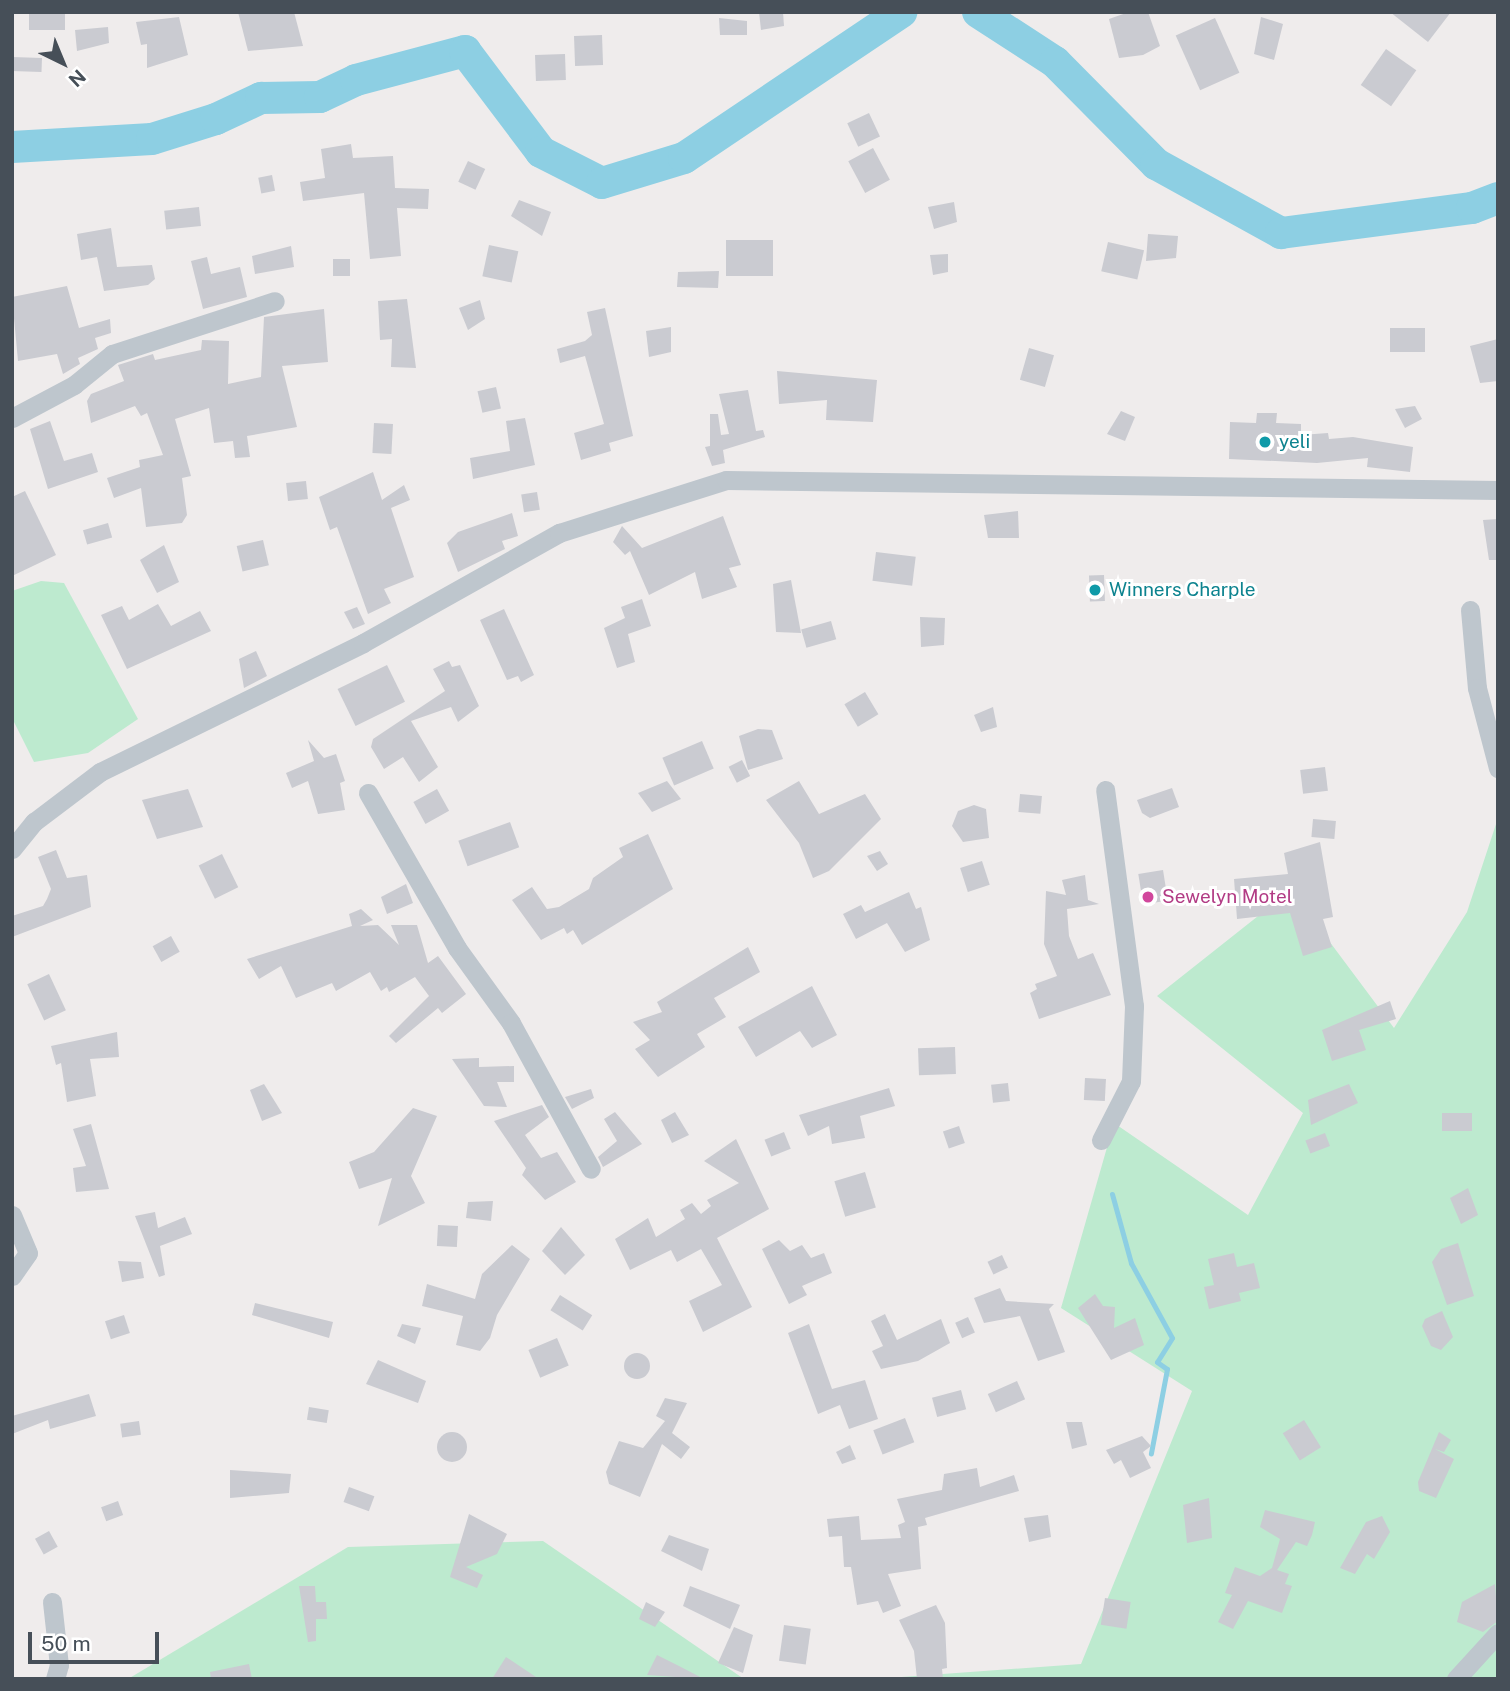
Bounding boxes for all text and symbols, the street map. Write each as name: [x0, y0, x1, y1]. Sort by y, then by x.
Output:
north arrow: [28, 28, 98, 98]
text: N: [64, 65, 90, 91]
place label: yeli: [1279, 431, 1310, 453]
marker: yeli: [1257, 434, 1273, 450]
place label: Winners Charple: [1109, 579, 1256, 601]
marker: Winners Charple: [1087, 582, 1103, 598]
place label: Sewelyn Motel: [1162, 886, 1293, 908]
marker: Sewelyn Motel: [1140, 889, 1156, 905]
scale bar: [32, 1618, 163, 1662]
text: 50 m: [41, 1631, 91, 1656]

